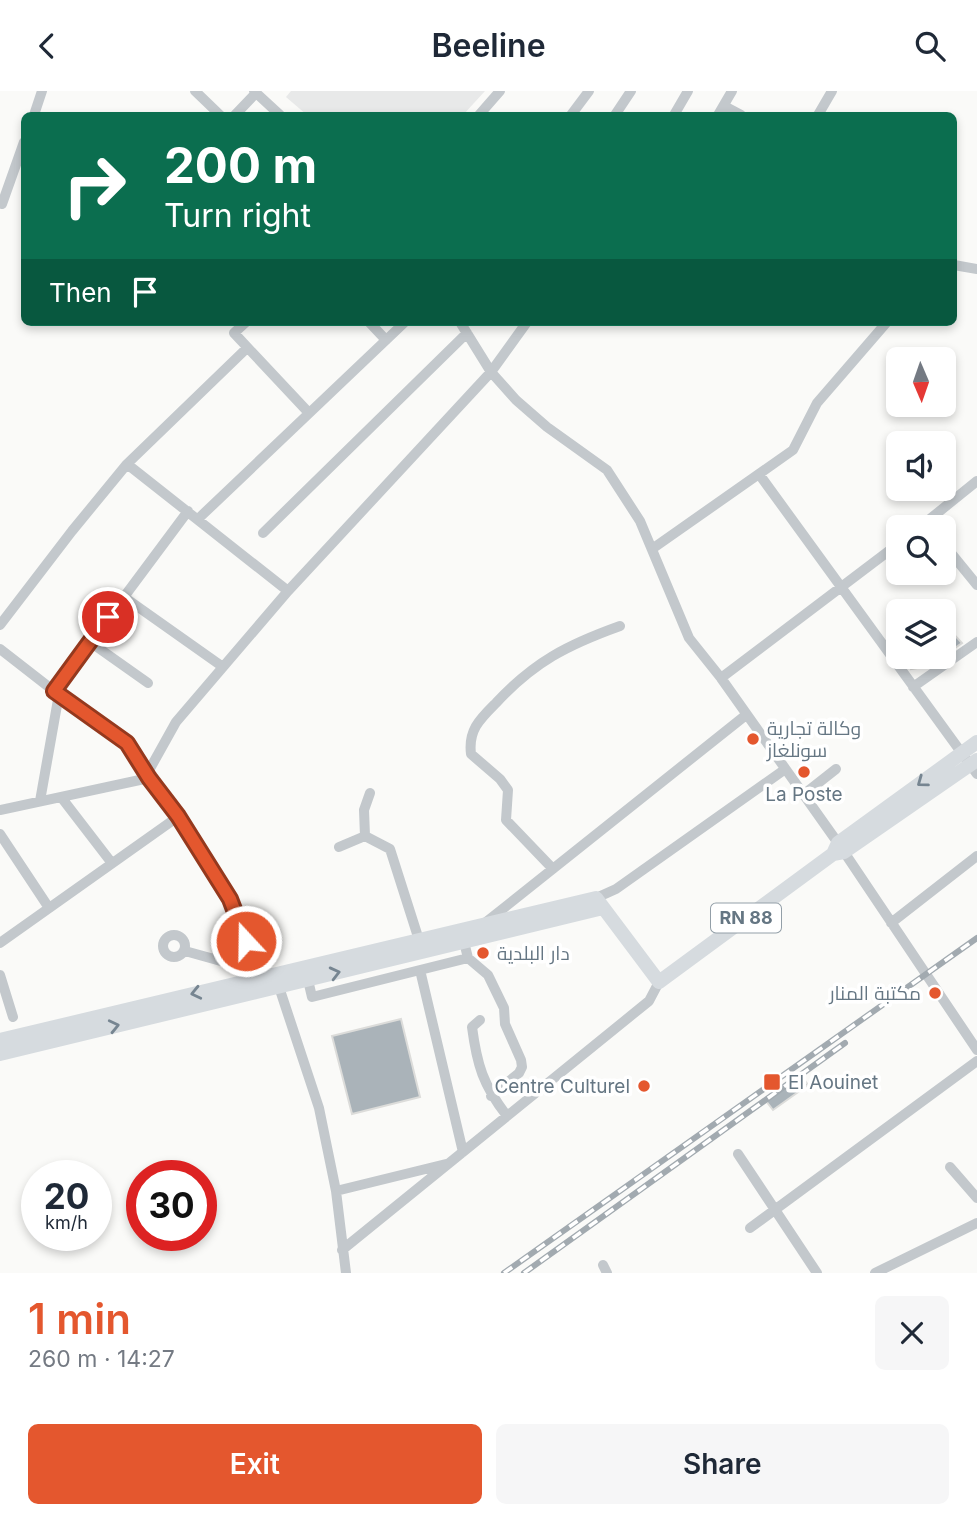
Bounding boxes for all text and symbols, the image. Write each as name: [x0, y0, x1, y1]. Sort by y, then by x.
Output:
text: Beeline: [431, 26, 546, 65]
icon: back: [28, 27, 66, 65]
icon: search: [911, 27, 949, 65]
text: 200 m: [164, 136, 317, 195]
icon: right: [49, 140, 140, 231]
text: Turn right: [164, 196, 311, 235]
icon: arrive: [126, 273, 164, 311]
text: Then: [49, 277, 112, 308]
north arrow: [886, 347, 956, 417]
map controls: [886, 347, 956, 669]
button: sound: [886, 431, 956, 501]
button: search: [886, 515, 956, 585]
pin: [78, 587, 138, 647]
icon: arrive: [89, 598, 127, 636]
button: layers: [886, 599, 956, 669]
place label: وكالة تجارية سونلغاز: [766, 717, 861, 762]
marker: وكالة تجارية سونلغاز: [745, 731, 761, 747]
marker: La Poste: [796, 764, 812, 780]
one-way arrow: [917, 774, 930, 787]
place label: La Poste: [765, 783, 843, 806]
road number: RN 88: [711, 903, 781, 933]
position arrow: [209, 904, 283, 978]
place label: دار البلدية: [497, 942, 570, 965]
marker: دار البلدية: [475, 945, 491, 961]
one-way arrow: [329, 967, 341, 981]
place label: مكتبة المنار: [828, 982, 921, 1005]
one-way arrow: [190, 985, 202, 999]
marker: مكتبة المنار: [927, 985, 943, 1001]
one-way arrow: [108, 1020, 120, 1034]
place label: El Aouinet: [788, 1071, 878, 1094]
marker: El Aouinet: [762, 1072, 782, 1092]
place label: Centre Culturel: [494, 1075, 630, 1098]
marker: Centre Culturel: [636, 1078, 652, 1094]
speed limit sign: 30: [126, 1160, 217, 1251]
text: 20: [44, 1175, 89, 1217]
text: km/h: [45, 1212, 88, 1233]
text: 1 min: [28, 1293, 131, 1344]
button: close: [875, 1296, 949, 1370]
text: 260 m · 14:27: [28, 1345, 175, 1373]
button: Exit: [28, 1424, 482, 1504]
button: Share: [496, 1424, 949, 1504]

